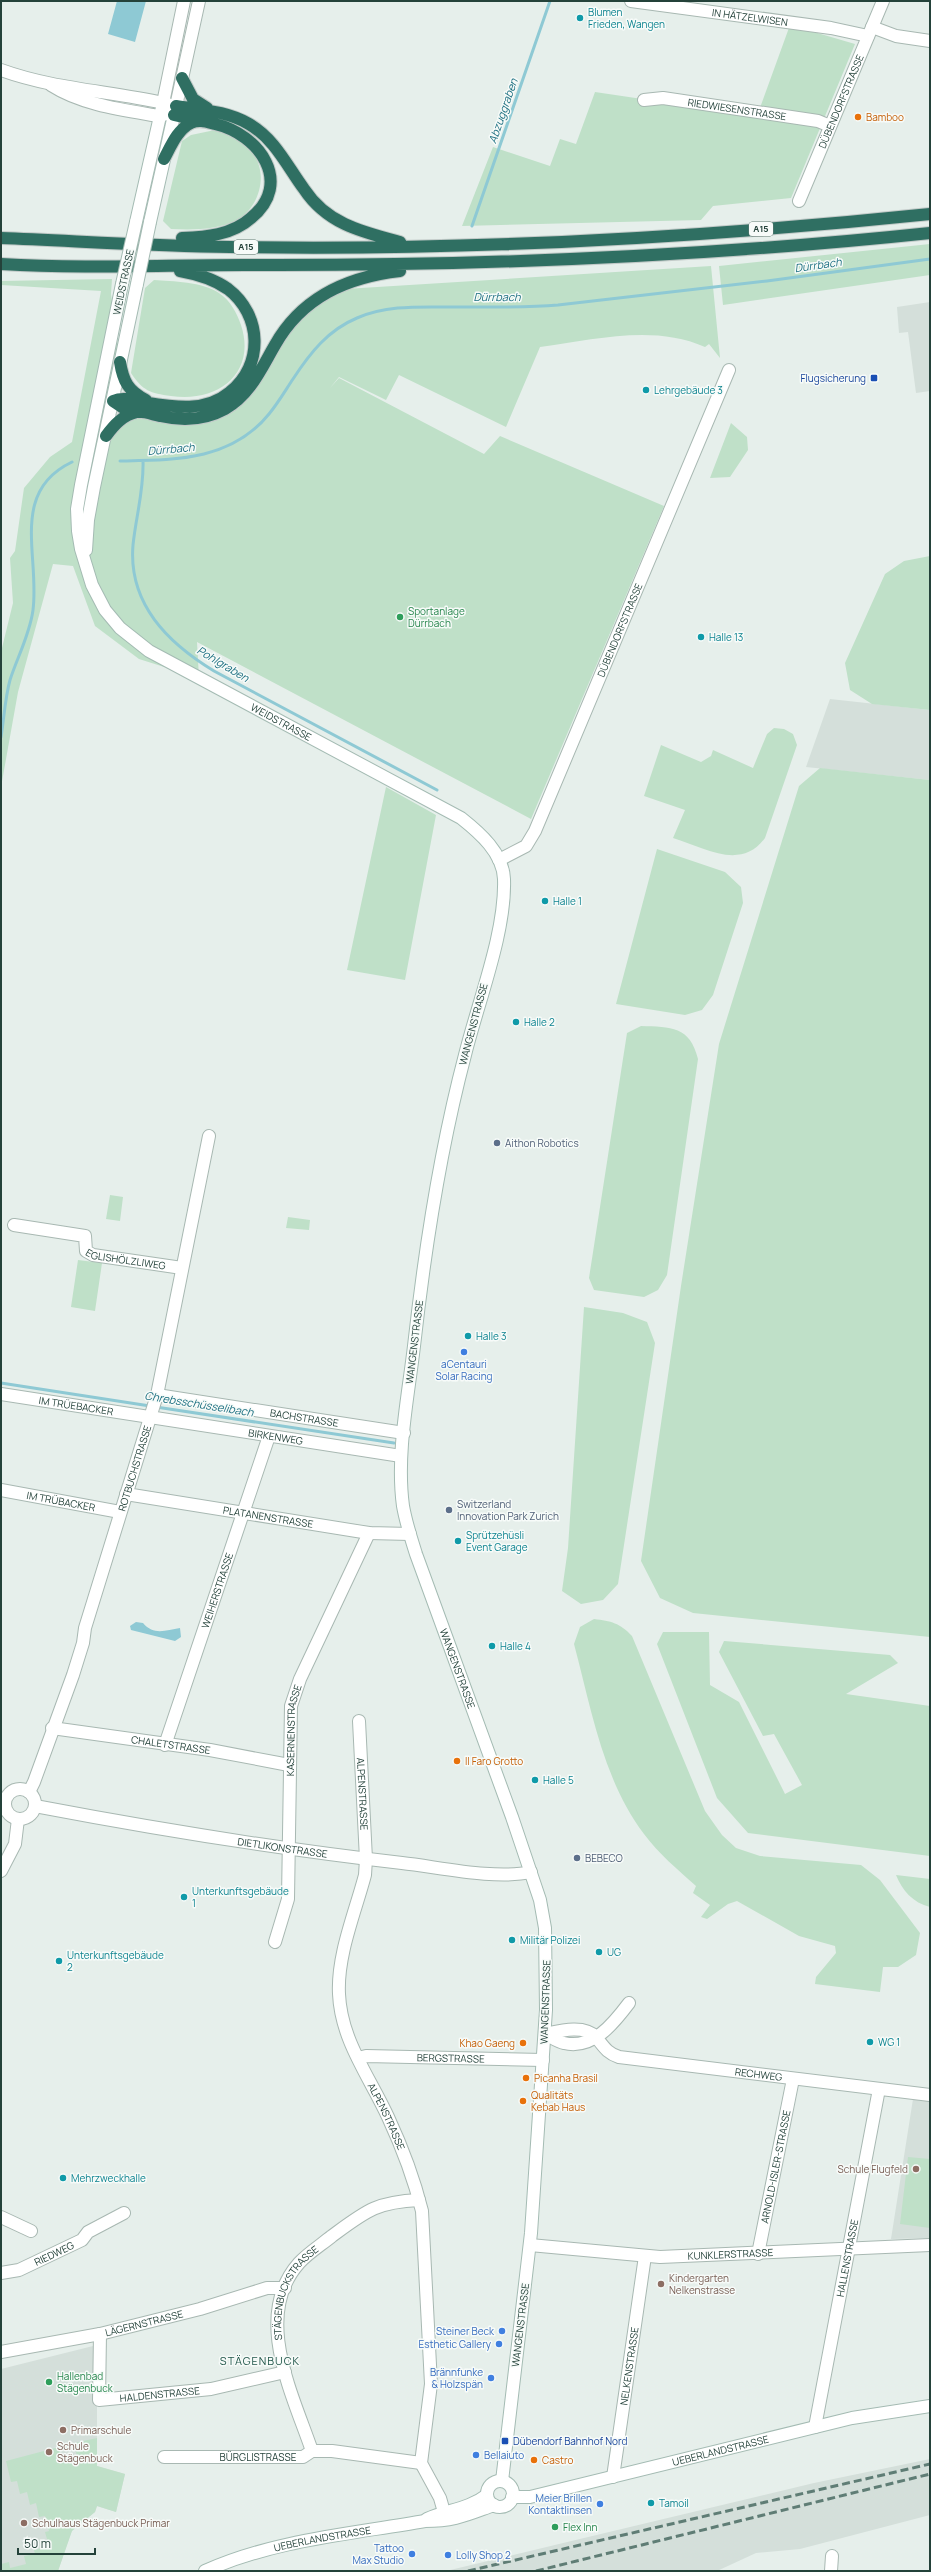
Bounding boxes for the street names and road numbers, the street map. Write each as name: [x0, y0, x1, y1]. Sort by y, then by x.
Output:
street label: IN HÄTZELWISEN: [711, 5, 789, 29]
street label: DÜBENDORFSTRASSE: [815, 52, 867, 151]
street label: RIEDWIESENSTRASSE: [687, 95, 788, 123]
road number: A15: [749, 222, 773, 236]
road number: A15: [234, 240, 258, 254]
street label: WEIDSTRASSE: [109, 248, 137, 316]
street label: DÜBENDORFSTRASSE: [594, 581, 646, 679]
street label: WEIDSTRASSE: [248, 700, 314, 744]
street label: WANGENSTRASSE: [455, 981, 491, 1066]
street label: EGLISHÖLZLIWEG: [83, 1245, 167, 1273]
street label: WANGENSTRASSE: [402, 1299, 426, 1385]
street label: IM TRÜEBACKER: [38, 1393, 114, 1418]
street label: BACHSTRASSE: [269, 1405, 340, 1430]
street label: ROTBUCHSTRASSE: [115, 1423, 154, 1513]
street label: BIRKENWEG: [247, 1425, 304, 1448]
street label: IM TRÜBACKER: [26, 1488, 96, 1514]
street label: PLATANENSTRASSE: [222, 1503, 315, 1531]
street label: WEIHERSTRASSE: [198, 1551, 236, 1630]
street label: WANGENSTRASSE: [437, 1627, 479, 1711]
street label: KASERNENSTRASSE: [283, 1682, 305, 1776]
street label: CHALETSTRASSE: [130, 1732, 212, 1757]
street label: ALPENSTRASSE: [354, 1757, 372, 1831]
street label: DIETLIKONSTRASSE: [237, 1834, 329, 1861]
street label: WANGENSTRASSE: [537, 1959, 553, 2044]
street label: BERGSTRASSE: [417, 2050, 485, 2066]
street label: RECHWEG: [734, 2064, 783, 2084]
street label: ALPENSTRASSE: [365, 2080, 409, 2152]
street label: ARNOLD-ISLER-STRASSE: [757, 2108, 794, 2225]
street label: HALLENSTRASSE: [833, 2218, 861, 2298]
street label: RIEDWEG: [32, 2238, 76, 2269]
street label: STÄGENBUCKSTRASSE: [270, 2242, 321, 2341]
street label: KUNKLERSTRASSE: [687, 2245, 774, 2263]
street label: WANGENSTRASSE: [508, 2282, 532, 2368]
street label: LÄGERNSTRASSE: [104, 2306, 185, 2339]
street label: NELKENSTRASSE: [616, 2326, 642, 2406]
street label: HALDENSTRASSE: [119, 2383, 201, 2405]
street label: UEBERLANDSTRASSE: [671, 2432, 770, 2469]
street label: BÜRGLISTRASSE: [220, 2450, 297, 2464]
street label: UEBERLANDSTRASSE: [272, 2523, 372, 2555]

